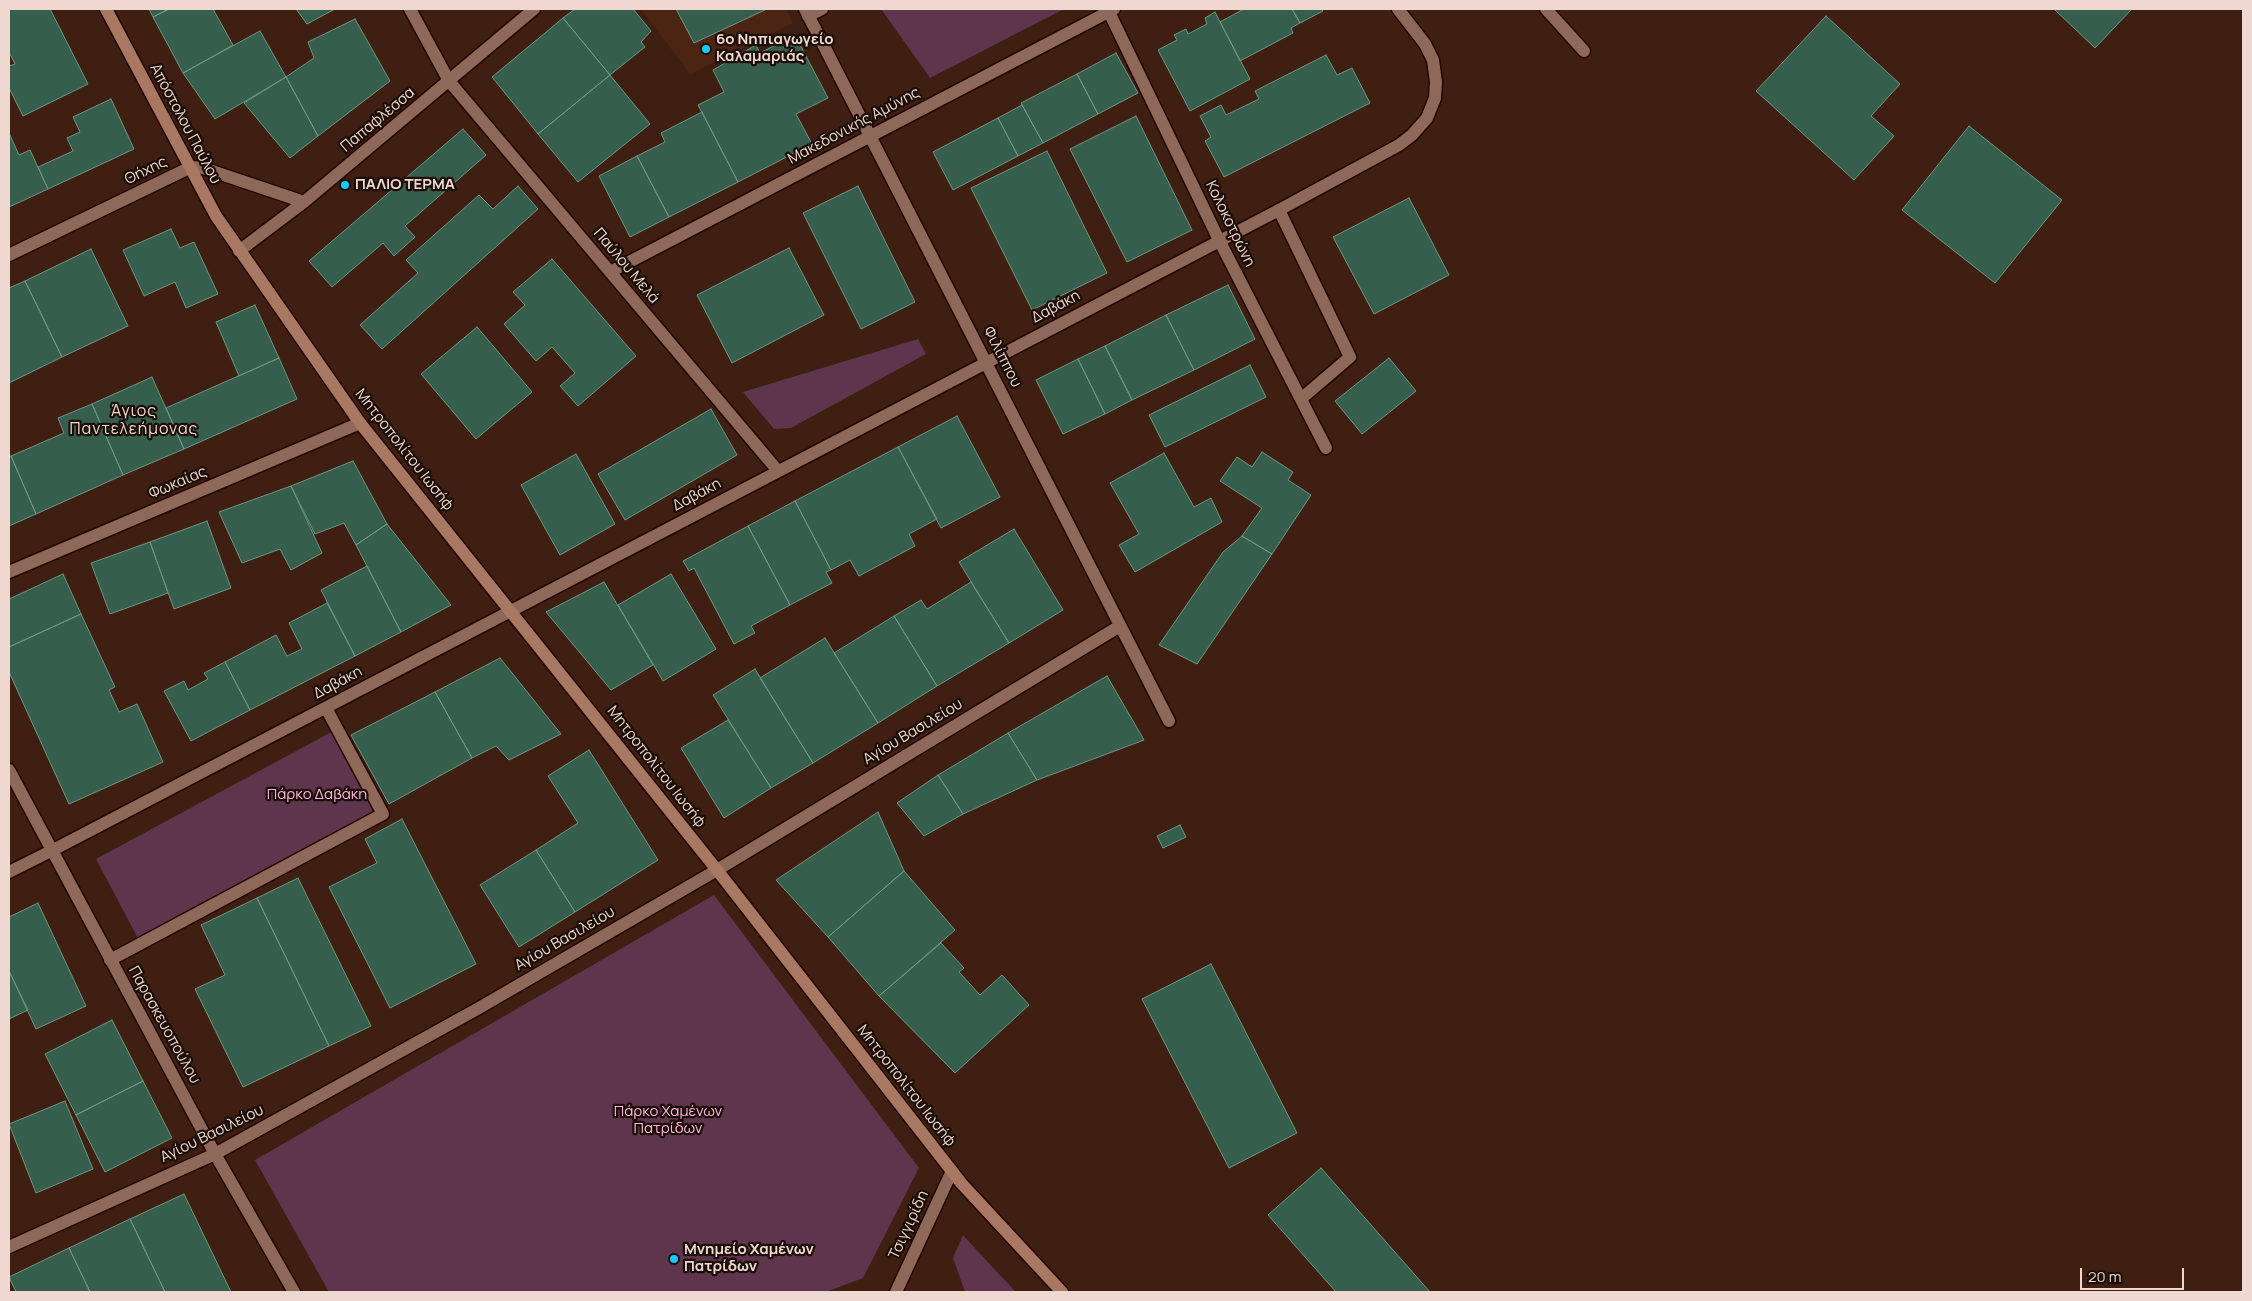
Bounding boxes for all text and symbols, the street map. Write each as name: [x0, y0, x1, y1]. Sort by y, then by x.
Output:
place label: 6ο Νηπιαγωγείο Καλαμαριάς: [716, 31, 834, 66]
marker: 6ο Νηπιαγωγείο Καλαμαριάς: [700, 43, 712, 55]
street label: Απόστολου Παύλου: [146, 61, 224, 187]
street label: Παπαφλέσσα: [337, 84, 419, 156]
street label: Μακεδονικής Αμύνης: [785, 84, 923, 168]
street label: Θήχης: [122, 153, 170, 189]
place label: ΠΑΛΙΟ ΤΕΡΜΑ: [355, 176, 455, 194]
street label: Κολοκοτρώνη: [1201, 178, 1259, 270]
marker: ΠΑΛΙΟ ΤΕΡΜΑ: [339, 179, 351, 191]
street label: Παύλου Μελά: [589, 225, 663, 307]
street label: Δαβάκη: [1029, 287, 1083, 327]
street label: Φιλίππου: [979, 324, 1025, 390]
street label: Μητροπολίτου Ιωσήφ: [351, 386, 457, 514]
district label: Άγιος Παντελεήμονας: [68, 402, 200, 440]
street label: Φωκαίας: [146, 463, 210, 503]
street label: Δαβάκη: [670, 475, 724, 515]
street label: Δαβάκη: [311, 663, 365, 703]
street label: Αγίου Βασιλείου: [860, 695, 966, 769]
street label: Μητροπολίτου Ιωσήφ: [603, 703, 709, 831]
park label: Πάρκο Δαβάκη: [267, 786, 367, 804]
street label: Αγίου Βασιλείου: [512, 903, 618, 975]
street label: Παρασκευοπούλου: [124, 963, 204, 1087]
street label: Μητροπολίτου Ιωσήφ: [853, 1022, 959, 1150]
street label: Αγίου Βασιλείου: [157, 1101, 267, 1167]
park label: Πάρκο Χαμένων Πατρίδων: [614, 1103, 722, 1138]
street label: Τσιγγιρίδη: [885, 1188, 933, 1262]
place label: Μνημείο Χαμένων Πατρίδων: [684, 1241, 814, 1276]
marker: Μνημείο Χαμένων Πατρίδων: [668, 1253, 680, 1265]
scale bar: [2082, 1258, 2186, 1290]
text: 20 m: [2088, 1266, 2121, 1287]

